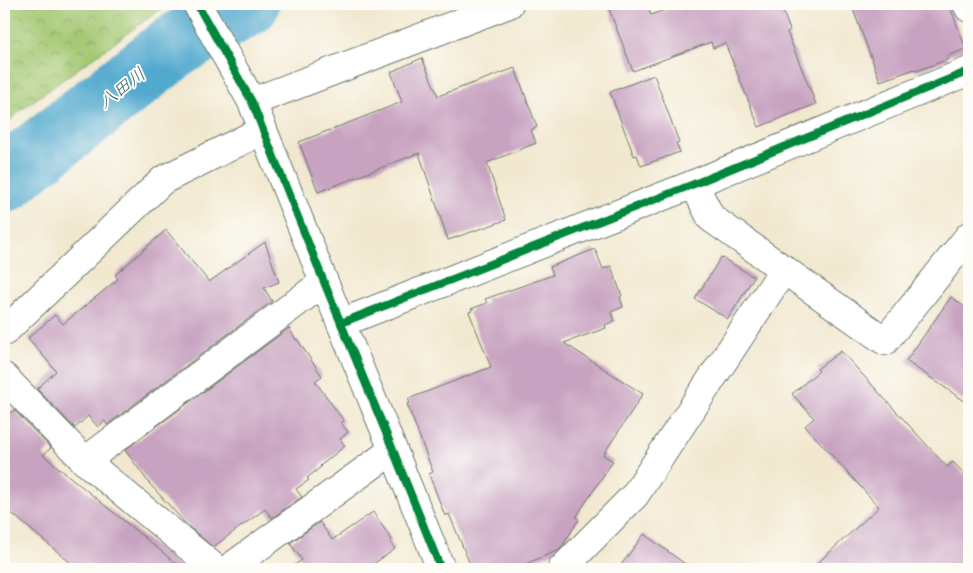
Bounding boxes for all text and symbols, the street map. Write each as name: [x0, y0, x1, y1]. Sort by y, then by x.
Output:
water label: 八田川: [95, 63, 153, 116]

